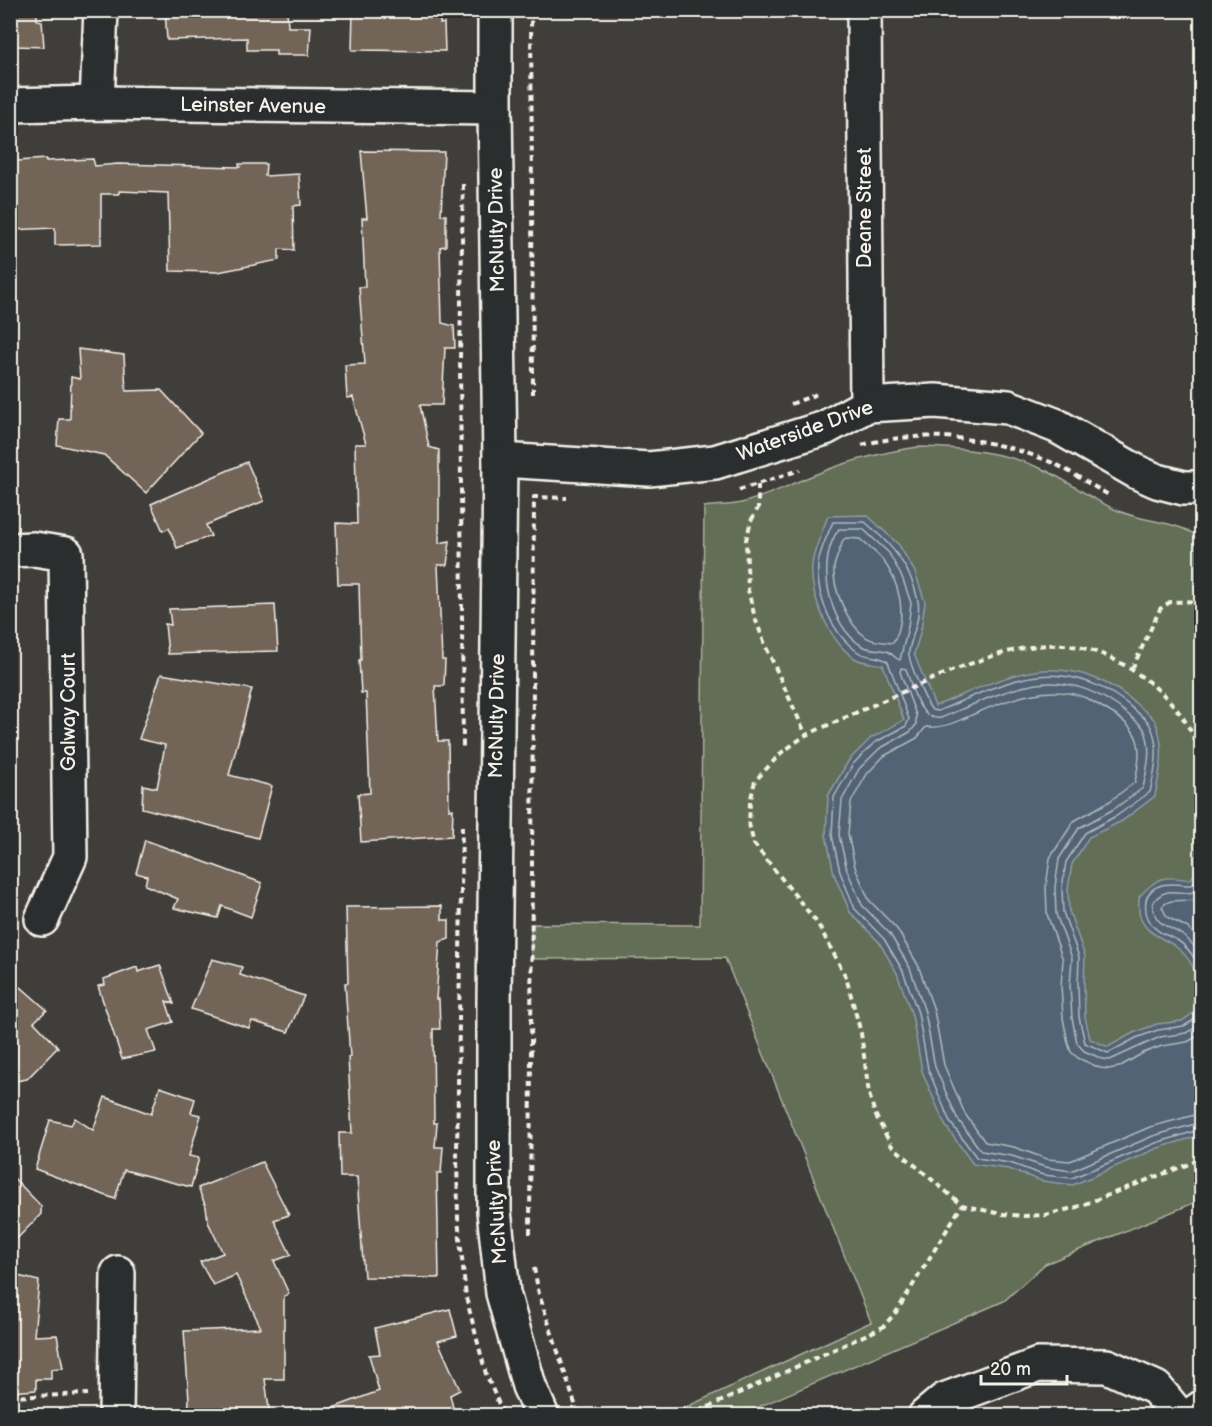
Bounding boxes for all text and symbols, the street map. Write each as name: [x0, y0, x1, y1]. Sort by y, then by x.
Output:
street label: Leinster Avenue: [180, 93, 326, 119]
street label: Deane Street: [853, 148, 877, 268]
street label: McNulty Drive: [484, 167, 510, 293]
street label: Waterside Drive: [734, 395, 877, 467]
street label: Galway Court: [57, 653, 81, 771]
street label: McNulty Drive: [484, 653, 510, 779]
street label: McNulty Drive: [482, 1139, 512, 1265]
scale bar: [981, 1348, 1066, 1386]
text: 20 m: [990, 1359, 1031, 1380]

